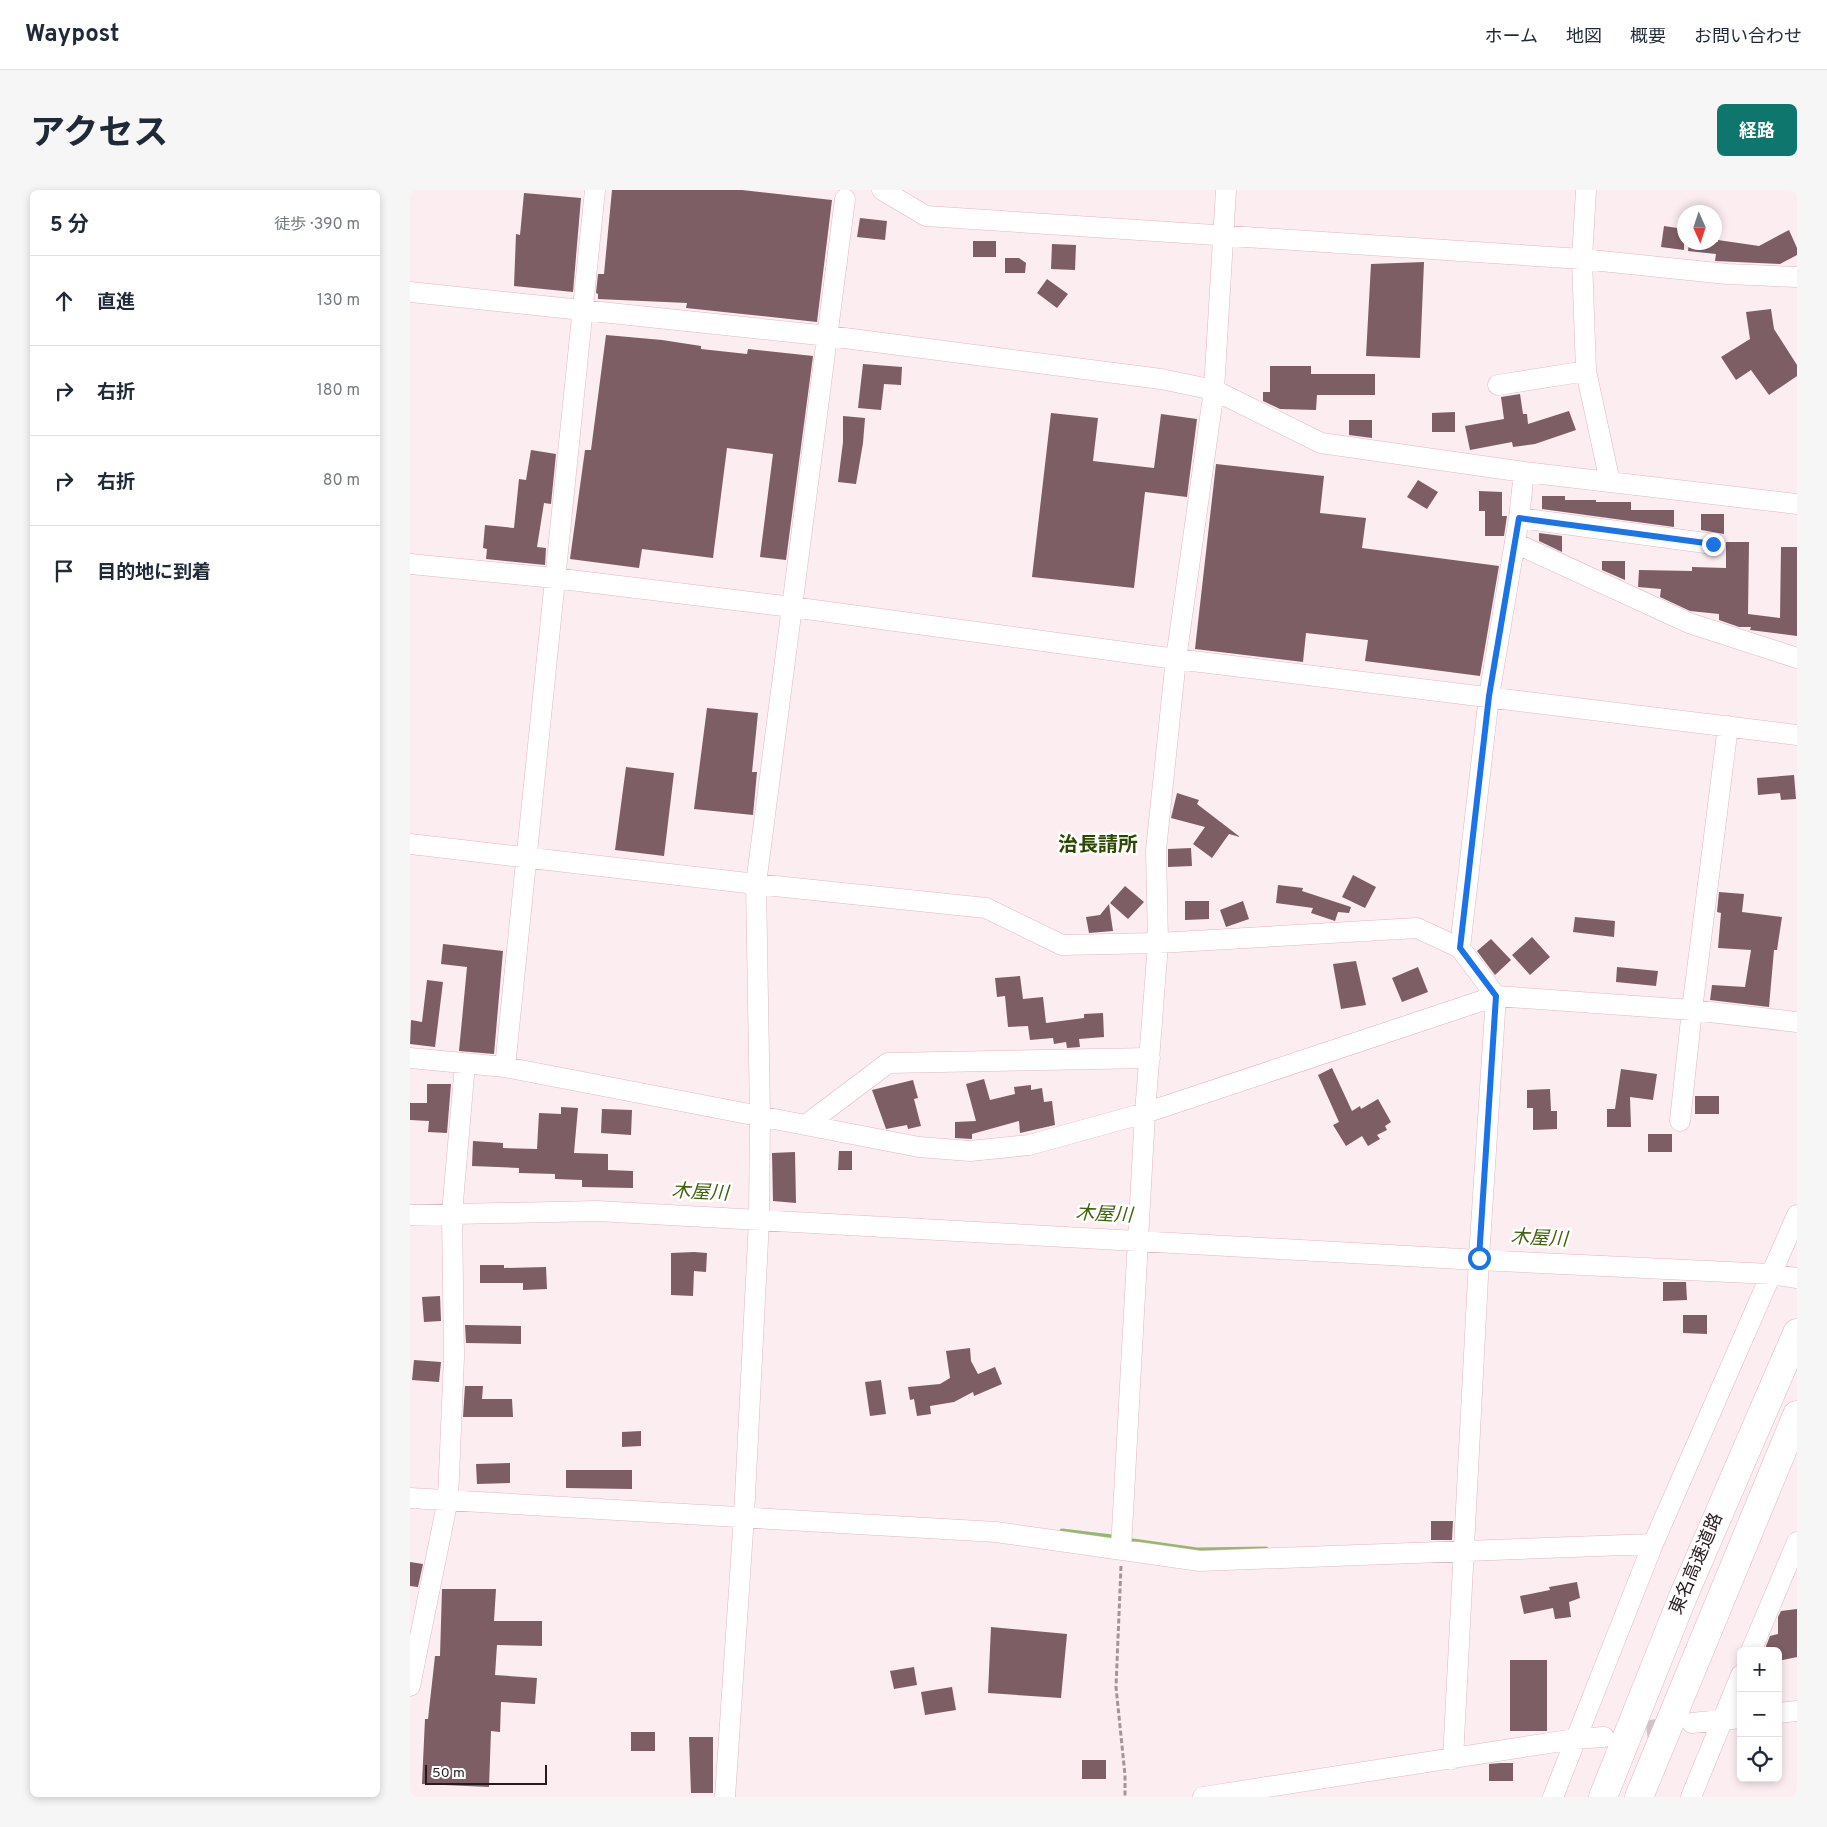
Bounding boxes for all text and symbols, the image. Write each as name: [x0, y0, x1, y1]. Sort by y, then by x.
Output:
text: Waypost: [25, 20, 119, 50]
text: ホーム: [1485, 26, 1538, 49]
text: 地図: [1566, 26, 1602, 49]
text: 概要: [1630, 26, 1666, 49]
text: お問い合わせ: [1694, 26, 1802, 49]
button: 経路: [1717, 104, 1797, 156]
text: アクセス: [30, 113, 168, 157]
north arrow: [1677, 205, 1722, 250]
text: 5 分: [50, 212, 89, 239]
text: 徒歩 · 390 m: [274, 215, 360, 235]
icon: ahead: [50, 287, 78, 315]
text: 直進: [97, 291, 135, 315]
text: 130 m: [317, 291, 360, 311]
icon: right: [50, 377, 78, 405]
text: 右折: [97, 381, 135, 405]
text: 180 m: [317, 381, 360, 401]
icon: right: [50, 467, 78, 495]
text: 右折: [97, 471, 135, 495]
text: 80 m: [323, 471, 360, 491]
route end: [1702, 533, 1725, 556]
icon: arrive: [50, 557, 78, 585]
text: 目的地に到着: [97, 561, 211, 585]
district label: 治長請所: [1058, 833, 1138, 859]
water label: 木屋川: [671, 1180, 731, 1207]
water label: 木屋川: [1075, 1202, 1135, 1229]
water label: 木屋川: [1510, 1226, 1570, 1253]
route start: [1468, 1247, 1491, 1270]
street label: 東名高速道路: [1665, 1510, 1729, 1618]
map controls: [1737, 1647, 1782, 1782]
button: +: [1737, 1647, 1782, 1692]
button: −: [1737, 1692, 1782, 1737]
button: locate: [1737, 1737, 1782, 1782]
scale bar: [425, 1762, 548, 1785]
text: 50 m: [432, 1765, 465, 1782]

